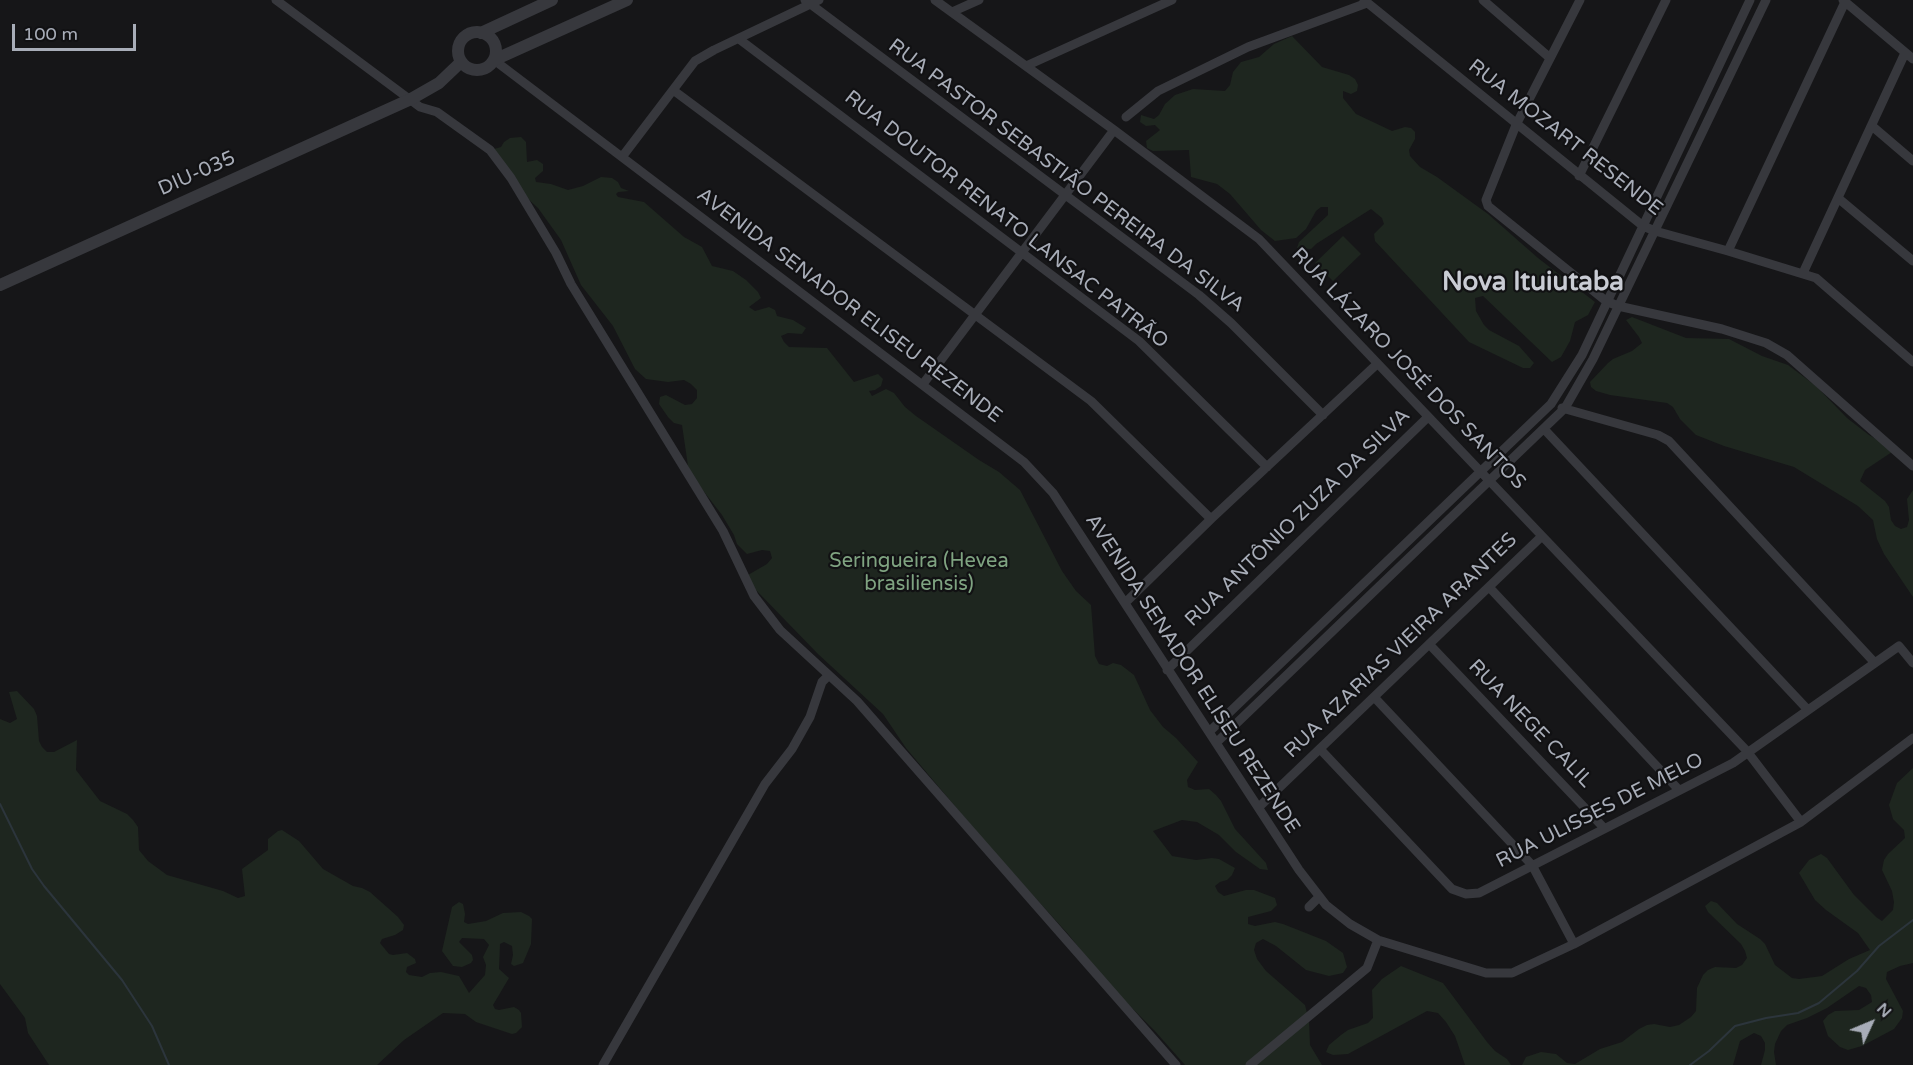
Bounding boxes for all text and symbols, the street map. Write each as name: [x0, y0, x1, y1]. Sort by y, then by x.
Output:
scale bar: [15, 12, 140, 50]
text: 100 m: [23, 23, 78, 45]
street label: RUA PASTOR SEBASTIÃO PEREIRA DA SILVA: [883, 34, 1249, 318]
street label: RUA MOZART RESENDE: [1463, 55, 1667, 221]
street label: RUA DOUTOR RENATO LANSAC PATRÃO: [839, 86, 1173, 354]
street label: DIU-035: [155, 146, 239, 202]
street label: AVENIDA SENADOR ELISEU REZENDE: [692, 183, 1006, 429]
street label: RUA LÁZARO JOSÉ DOS SANTOS: [1286, 243, 1530, 495]
district label: Nova Ituiutaba: [1442, 267, 1624, 299]
street label: RUA ANTÔNIO ZUZA DA SILVA: [1181, 404, 1415, 632]
street label: AVENIDA SENADOR ELISEU REZENDE: [1080, 510, 1304, 838]
street label: RUA AZARIAS VIEIRA ARANTES: [1280, 528, 1522, 764]
park label: Seringueira (Hevea brasiliensis): [829, 550, 1009, 597]
street label: RUA NEGE CALIL: [1463, 655, 1597, 793]
street label: RUA ULISSES DE MELO: [1492, 748, 1708, 874]
north arrow: [1841, 993, 1901, 1053]
text: N: [1872, 999, 1896, 1022]

